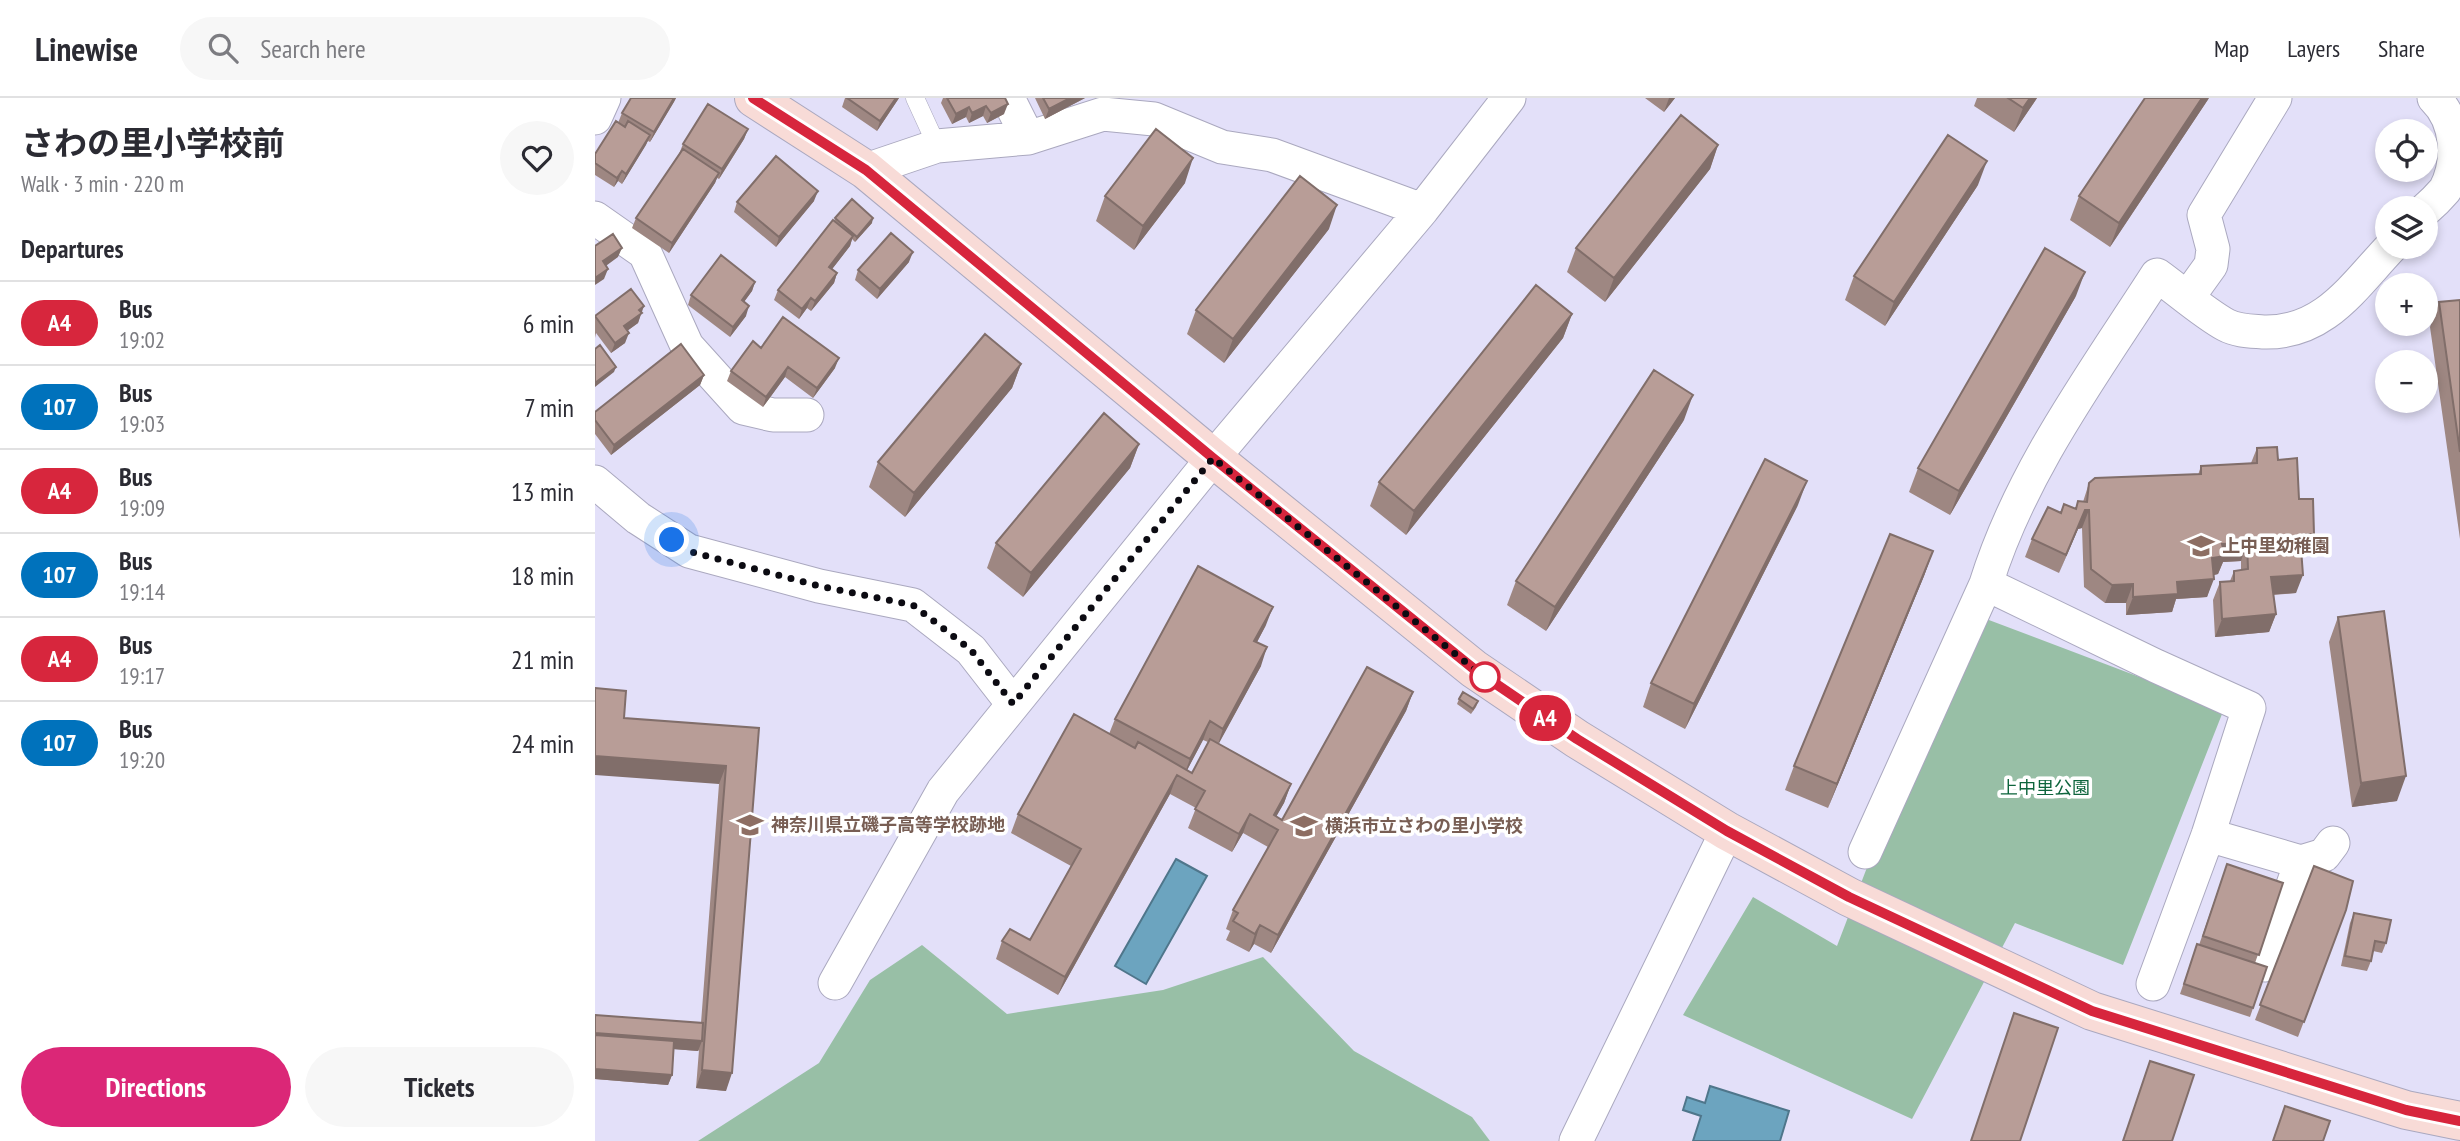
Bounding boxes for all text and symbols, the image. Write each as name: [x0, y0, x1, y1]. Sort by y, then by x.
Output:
search box: [180, 17, 670, 80]
text: Linewise: [35, 27, 138, 70]
icon: search: [204, 29, 242, 67]
text: Search here: [260, 32, 366, 65]
text: Map: [2214, 33, 2249, 64]
text: Layers: [2287, 33, 2340, 64]
text: Share: [2378, 33, 2425, 64]
map controls: [2375, 119, 2438, 413]
button: locate: [2375, 119, 2438, 182]
text: さわの里小学校前: [21, 121, 285, 164]
button: heart: [500, 121, 574, 195]
text: Walk · 3 min · 220 m: [21, 169, 184, 198]
button: layers: [2375, 196, 2438, 259]
text: Departures: [21, 232, 124, 265]
button: +: [2375, 273, 2438, 336]
text: Bus: [119, 292, 152, 325]
text: A4: [48, 307, 71, 338]
text: 6 min: [523, 307, 574, 340]
text: 19:02: [119, 325, 165, 354]
button: −: [2375, 350, 2438, 413]
text: Bus: [119, 376, 152, 409]
text: 107: [42, 391, 77, 422]
text: 7 min: [524, 391, 574, 424]
text: 19:03: [119, 409, 165, 438]
text: Bus: [119, 460, 152, 493]
text: A4: [48, 475, 71, 506]
text: 13 min: [511, 475, 574, 508]
text: 19:09: [119, 493, 165, 522]
your location: [654, 522, 689, 557]
school or university icon: 上中里幼稚園: [2186, 531, 2216, 561]
place label: 上中里幼稚園: [2222, 534, 2330, 557]
text: Bus: [119, 544, 152, 577]
text: 107: [42, 559, 77, 590]
text: 18 min: [511, 559, 574, 592]
text: 19:14: [119, 577, 165, 606]
text: Bus: [119, 628, 152, 661]
text: A4: [48, 643, 71, 674]
text: 21 min: [511, 643, 574, 676]
text: 19:17: [119, 661, 165, 690]
unlabelled marker: [1470, 662, 1500, 692]
line badge: A4: [1513, 695, 1577, 741]
text: A4: [1533, 702, 1557, 733]
text: Bus: [119, 712, 152, 745]
text: 107: [42, 727, 77, 758]
text: 24 min: [511, 727, 574, 760]
text: 19:20: [119, 745, 165, 774]
park label: 上中里公園: [2000, 776, 2090, 799]
school or university icon: 神奈川県立磯子高等学校跡地: [735, 810, 765, 840]
school or university icon: 横浜市立さわの里小学校: [1289, 811, 1319, 841]
place label: 神奈川県立磯子高等学校跡地: [771, 813, 1005, 836]
place label: 横浜市立さわの里小学校: [1325, 814, 1523, 837]
button: Directions: [21, 1047, 291, 1127]
button: Tickets: [305, 1047, 574, 1127]

